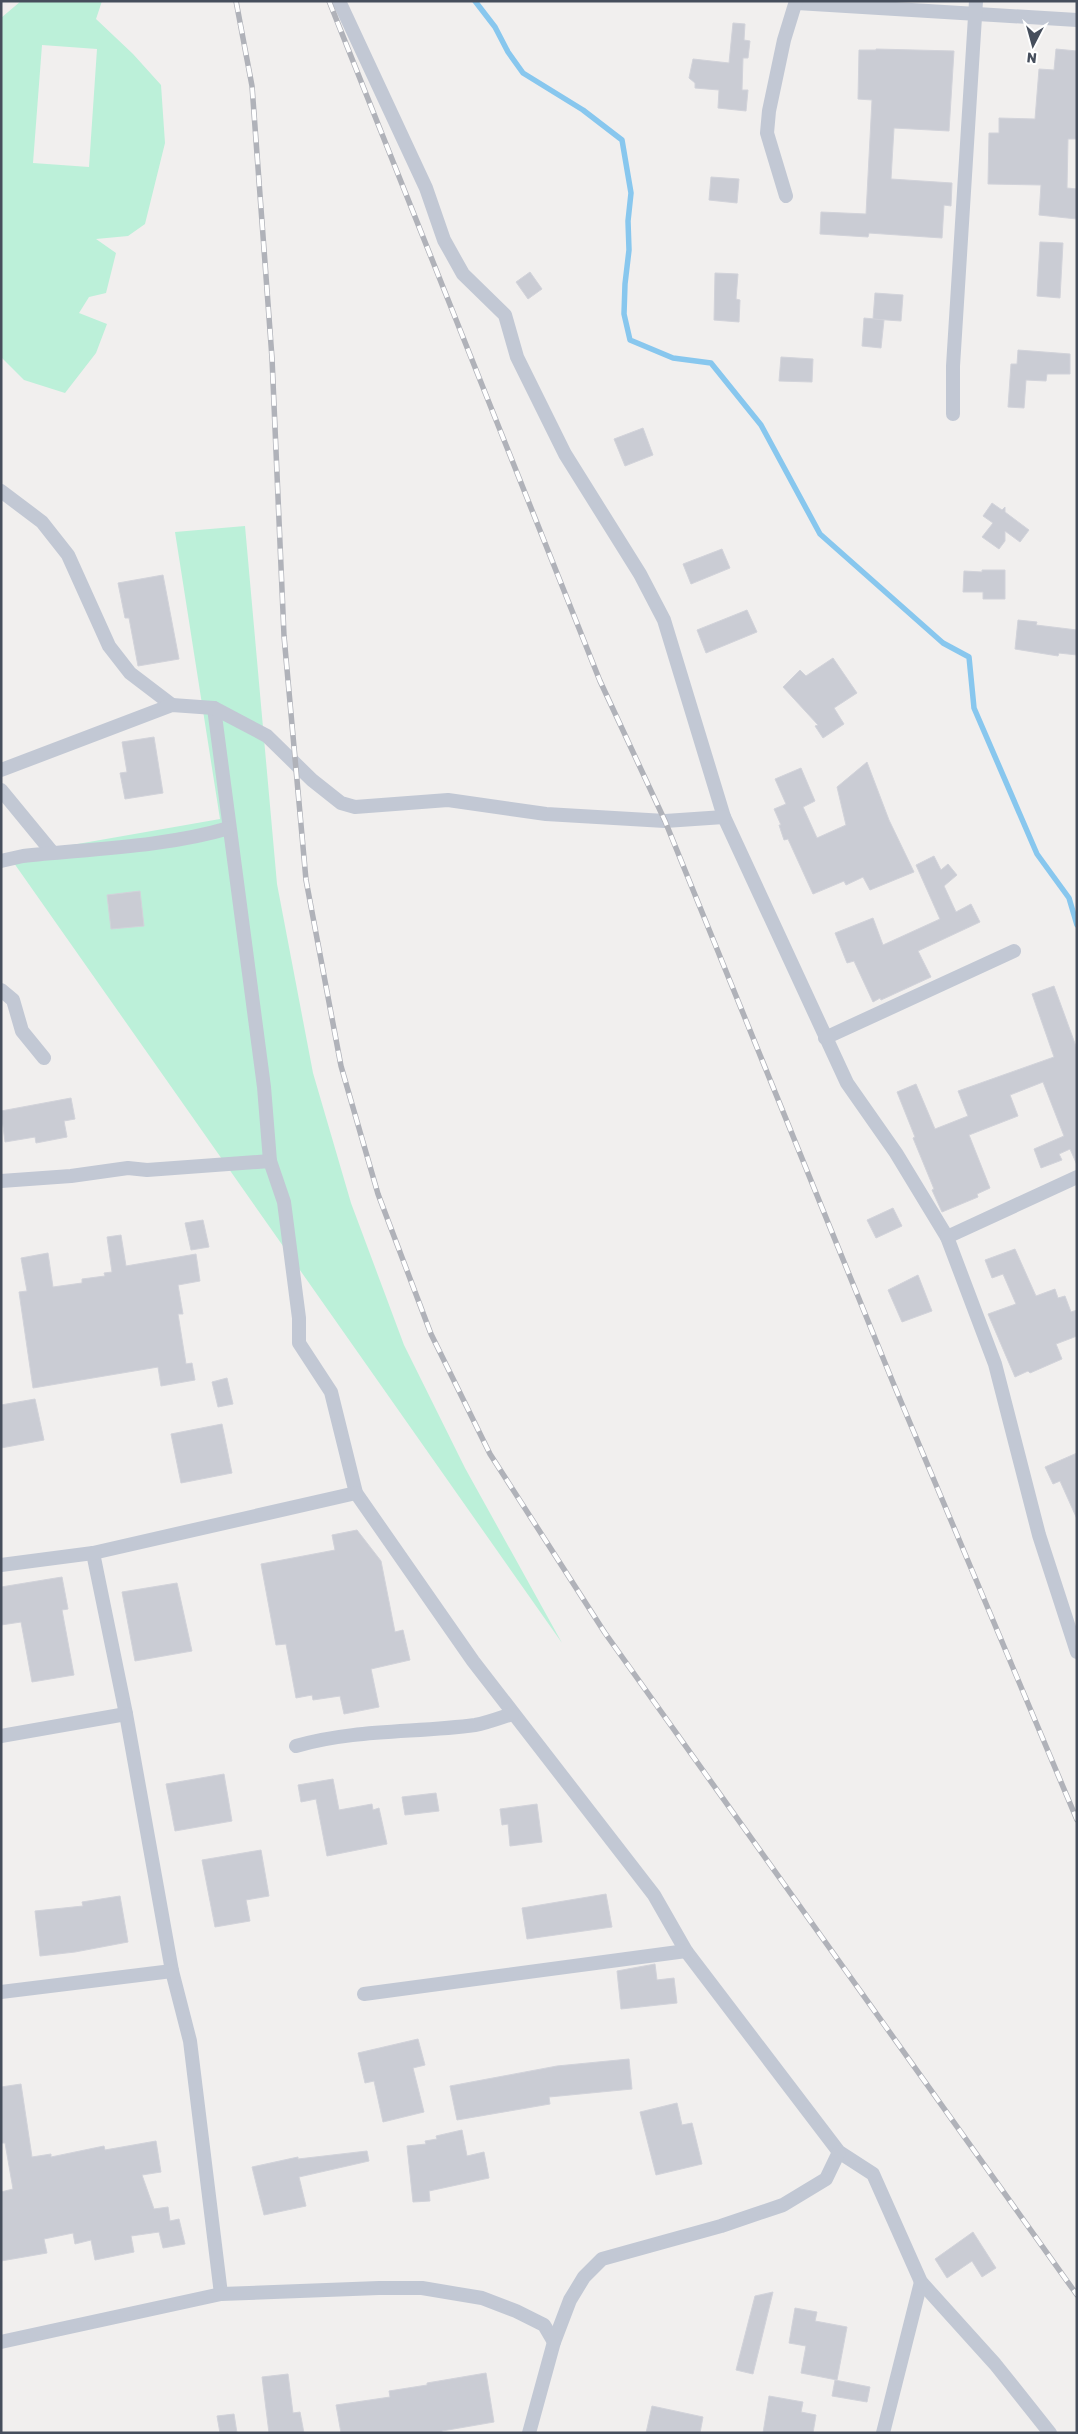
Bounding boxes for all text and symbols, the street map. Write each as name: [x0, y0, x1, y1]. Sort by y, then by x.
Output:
north arrow: [1008, 20, 1058, 70]
text: N: [1026, 48, 1038, 66]

